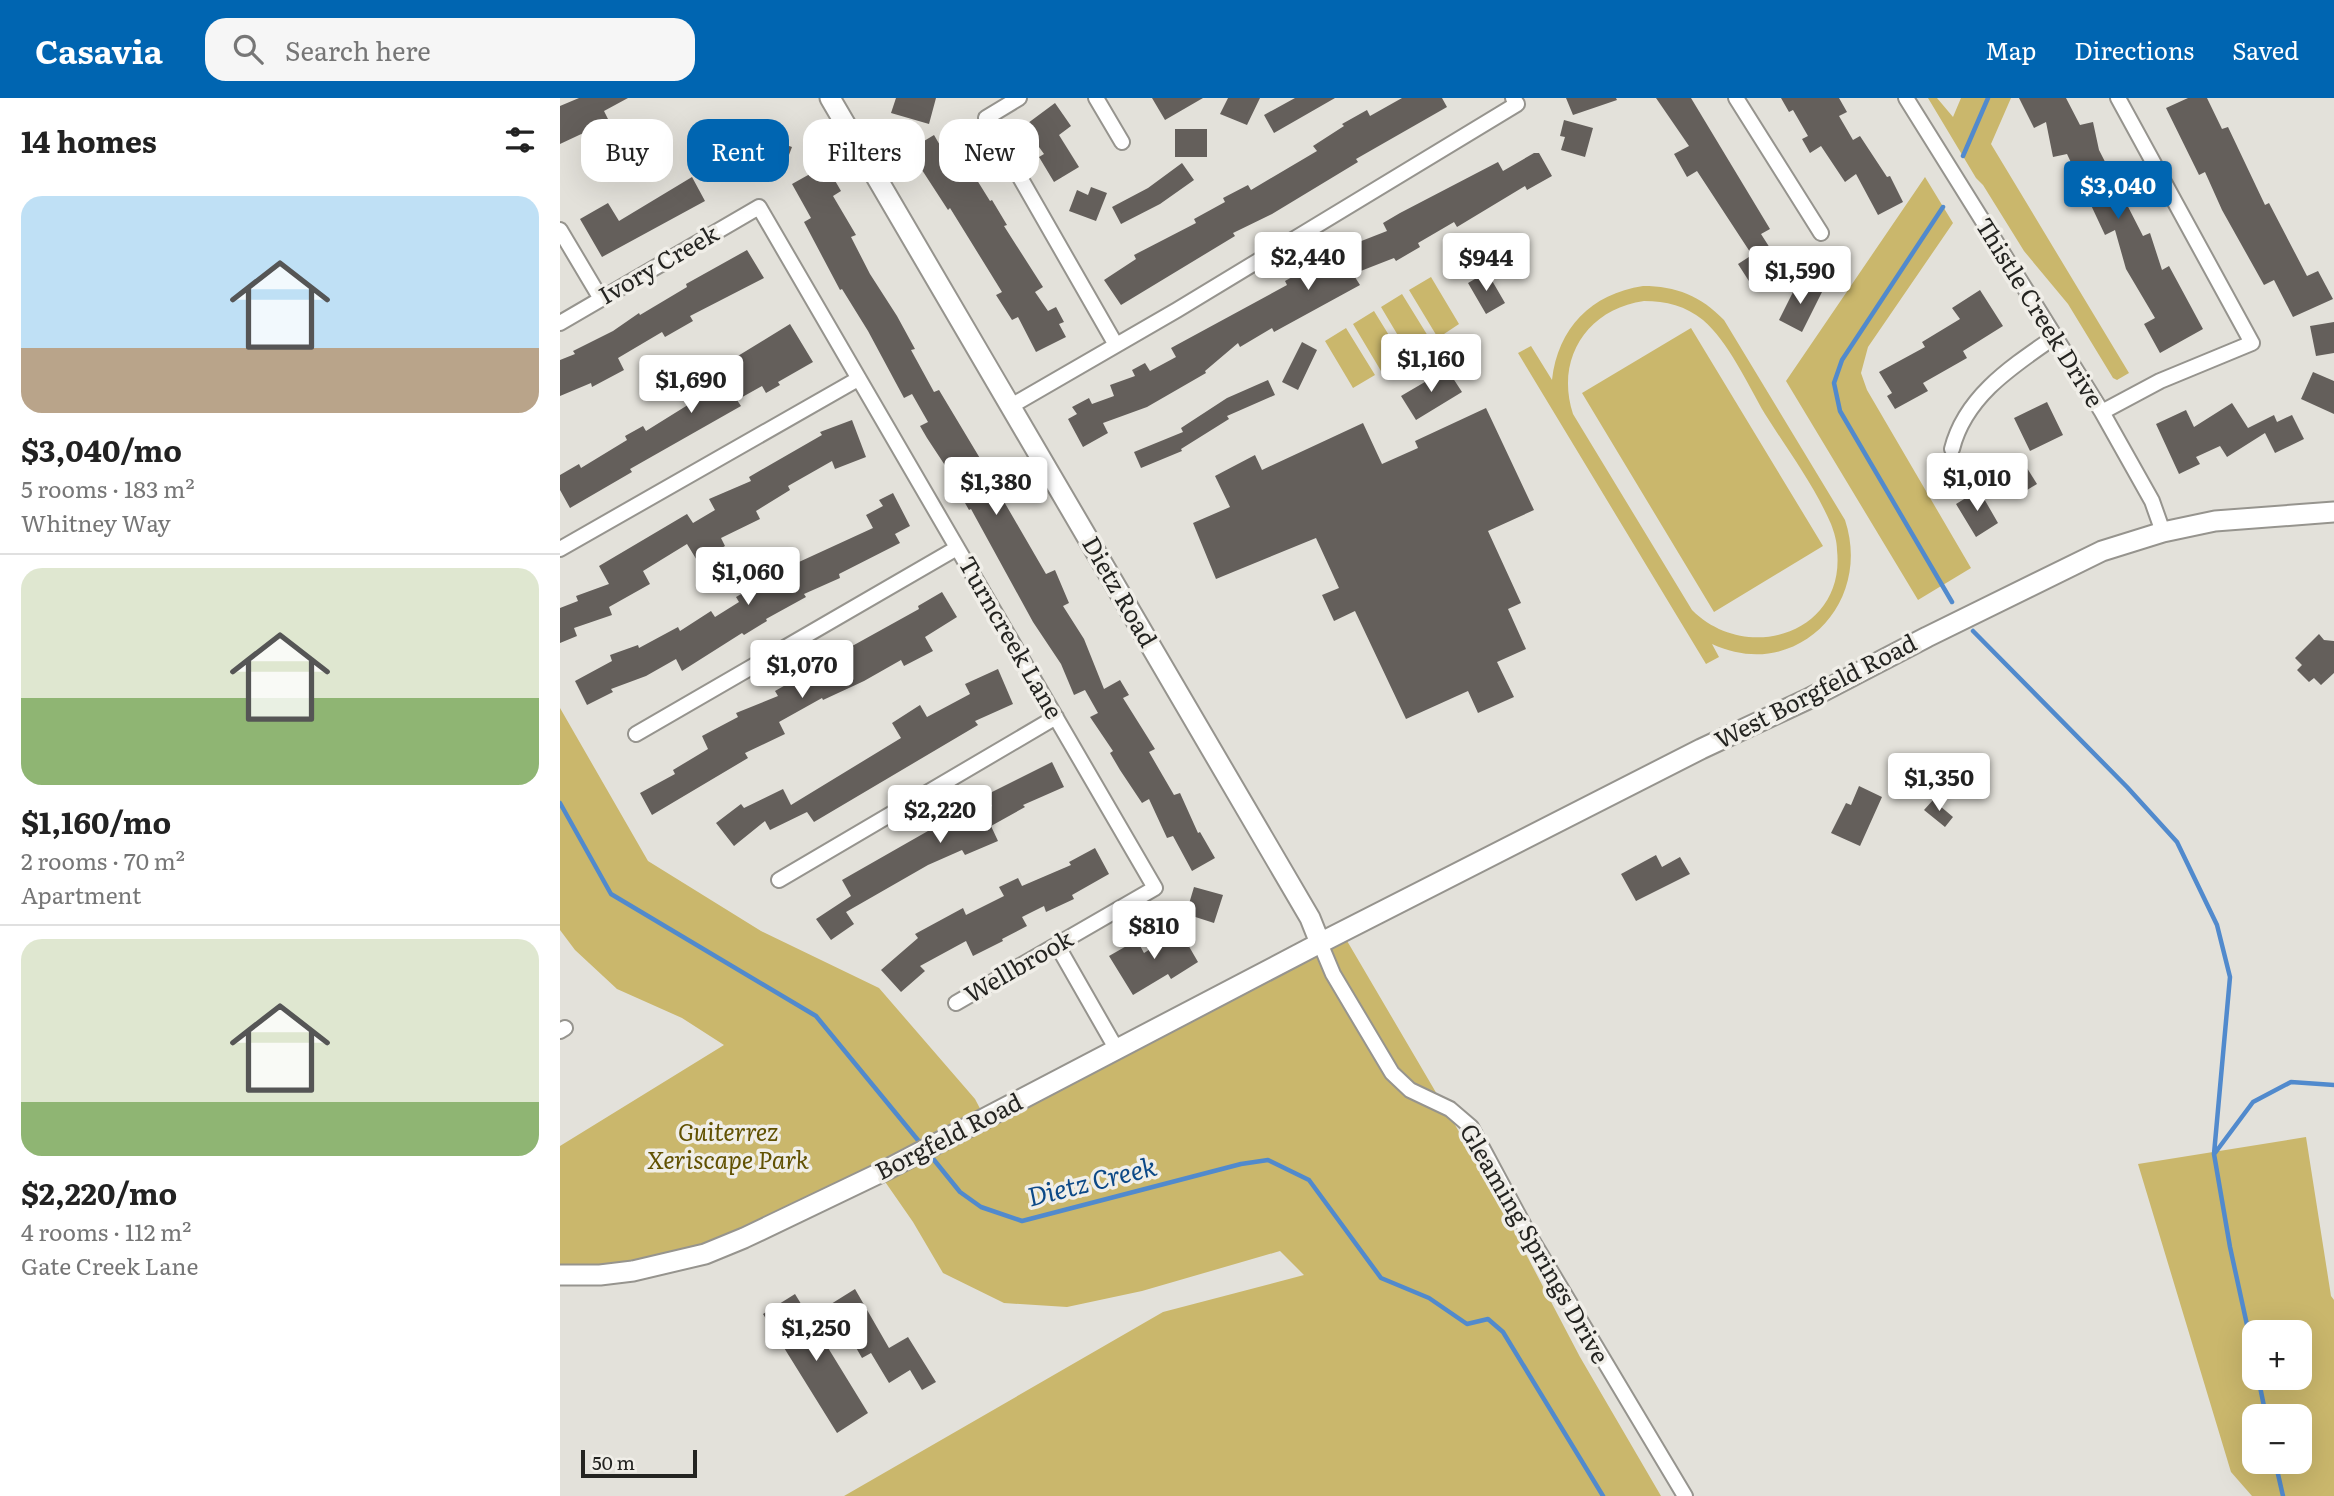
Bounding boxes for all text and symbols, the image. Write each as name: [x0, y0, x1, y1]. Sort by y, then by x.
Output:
search box: [205, 18, 695, 81]
text: Casavia: [35, 25, 163, 74]
icon: search: [229, 30, 267, 68]
text: Search here: [285, 30, 431, 69]
text: Map: [1985, 32, 2036, 67]
text: Directions: [2074, 32, 2194, 67]
text: Saved: [2232, 32, 2299, 67]
text: 14 homes: [21, 118, 157, 162]
chip: Buy: [581, 119, 673, 182]
chip: Rent: [687, 119, 789, 182]
chip: Filters: [803, 119, 925, 182]
chip: New: [939, 119, 1039, 182]
icon: filters: [501, 121, 539, 159]
pin: $3,040: [2061, 162, 2175, 221]
text: $3,040: [2080, 167, 2156, 201]
street label: Thistle Creek Drive: [1969, 210, 2114, 413]
street label: Ivory Creek: [591, 214, 725, 311]
pin: $2,440: [1251, 232, 1365, 292]
pin: $944: [1445, 234, 1527, 293]
text: $2,440: [1271, 238, 1345, 272]
text: $944: [1459, 239, 1513, 273]
icon: home: [217, 242, 343, 368]
pin: $1,590: [1743, 246, 1857, 306]
text: $1,590: [1765, 252, 1835, 286]
pin: $1,160: [1374, 334, 1488, 394]
text: $1,160: [1397, 340, 1465, 374]
pin: $1,690: [634, 356, 748, 415]
text: $1,690: [655, 361, 727, 395]
text: $3,040/mo: [21, 427, 182, 471]
pin: $1,010: [1920, 454, 2034, 513]
pin: $1,380: [939, 458, 1053, 517]
text: $1,010: [1943, 459, 2011, 493]
text: $1,380: [960, 463, 1032, 497]
text: 5 rooms · 183 m²: [21, 471, 195, 505]
text: Whitney Way: [21, 505, 171, 539]
street label: Dietz Road: [1075, 529, 1167, 653]
pin: $1,060: [691, 547, 805, 607]
street label: Turncreek Lane: [951, 549, 1073, 725]
text: $1,060: [712, 553, 784, 587]
icon: home: [217, 614, 343, 740]
street label: West Borgfeld Road: [1708, 624, 1922, 756]
pin: $1,070: [745, 640, 859, 700]
text: $1,070: [766, 646, 838, 680]
pin: $1,350: [1882, 754, 1996, 813]
text: $1,350: [1904, 759, 1974, 793]
pin: $2,220: [883, 786, 997, 845]
text: $2,220: [904, 791, 976, 825]
text: $1,160/mo: [21, 799, 171, 843]
text: 2 rooms · 70 m²: [21, 843, 185, 877]
text: Apartment: [21, 877, 141, 911]
pin: $810: [1113, 902, 1195, 961]
text: $810: [1129, 907, 1179, 941]
street label: Wellbrook: [957, 919, 1079, 1010]
icon: home: [217, 985, 343, 1111]
street label: Borgfeld Road: [868, 1082, 1028, 1187]
park label: Guiterrez Xeriscape Park: [647, 1113, 810, 1176]
street label: Gleaming Springs Drive: [1453, 1116, 1619, 1369]
water label: Dietz Creek: [1023, 1145, 1161, 1214]
text: $2,220/mo: [21, 1170, 177, 1214]
text: 4 rooms · 112 m²: [21, 1214, 191, 1248]
text: Gate Creek Lane: [21, 1248, 198, 1282]
pin: $1,250: [759, 1304, 873, 1363]
text: $1,250: [781, 1309, 851, 1343]
map controls: [2242, 1320, 2312, 1474]
button: +: [2242, 1320, 2312, 1390]
button: −: [2242, 1404, 2312, 1474]
scale bar: [581, 1447, 696, 1479]
text: 50 m: [592, 1448, 635, 1476]

